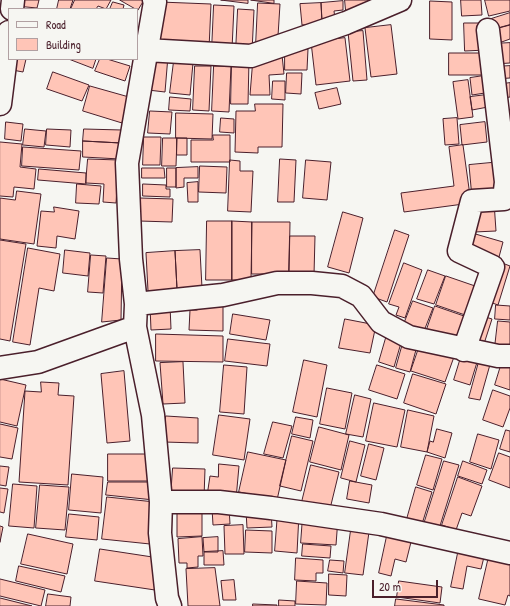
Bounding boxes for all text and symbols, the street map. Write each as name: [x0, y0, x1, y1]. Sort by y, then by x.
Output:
legend: [8, 8, 138, 60]
text: Road: [46, 16, 66, 33]
text: Building: [46, 36, 81, 53]
scale bar: [374, 572, 440, 598]
text: 20 m: [379, 578, 401, 595]

